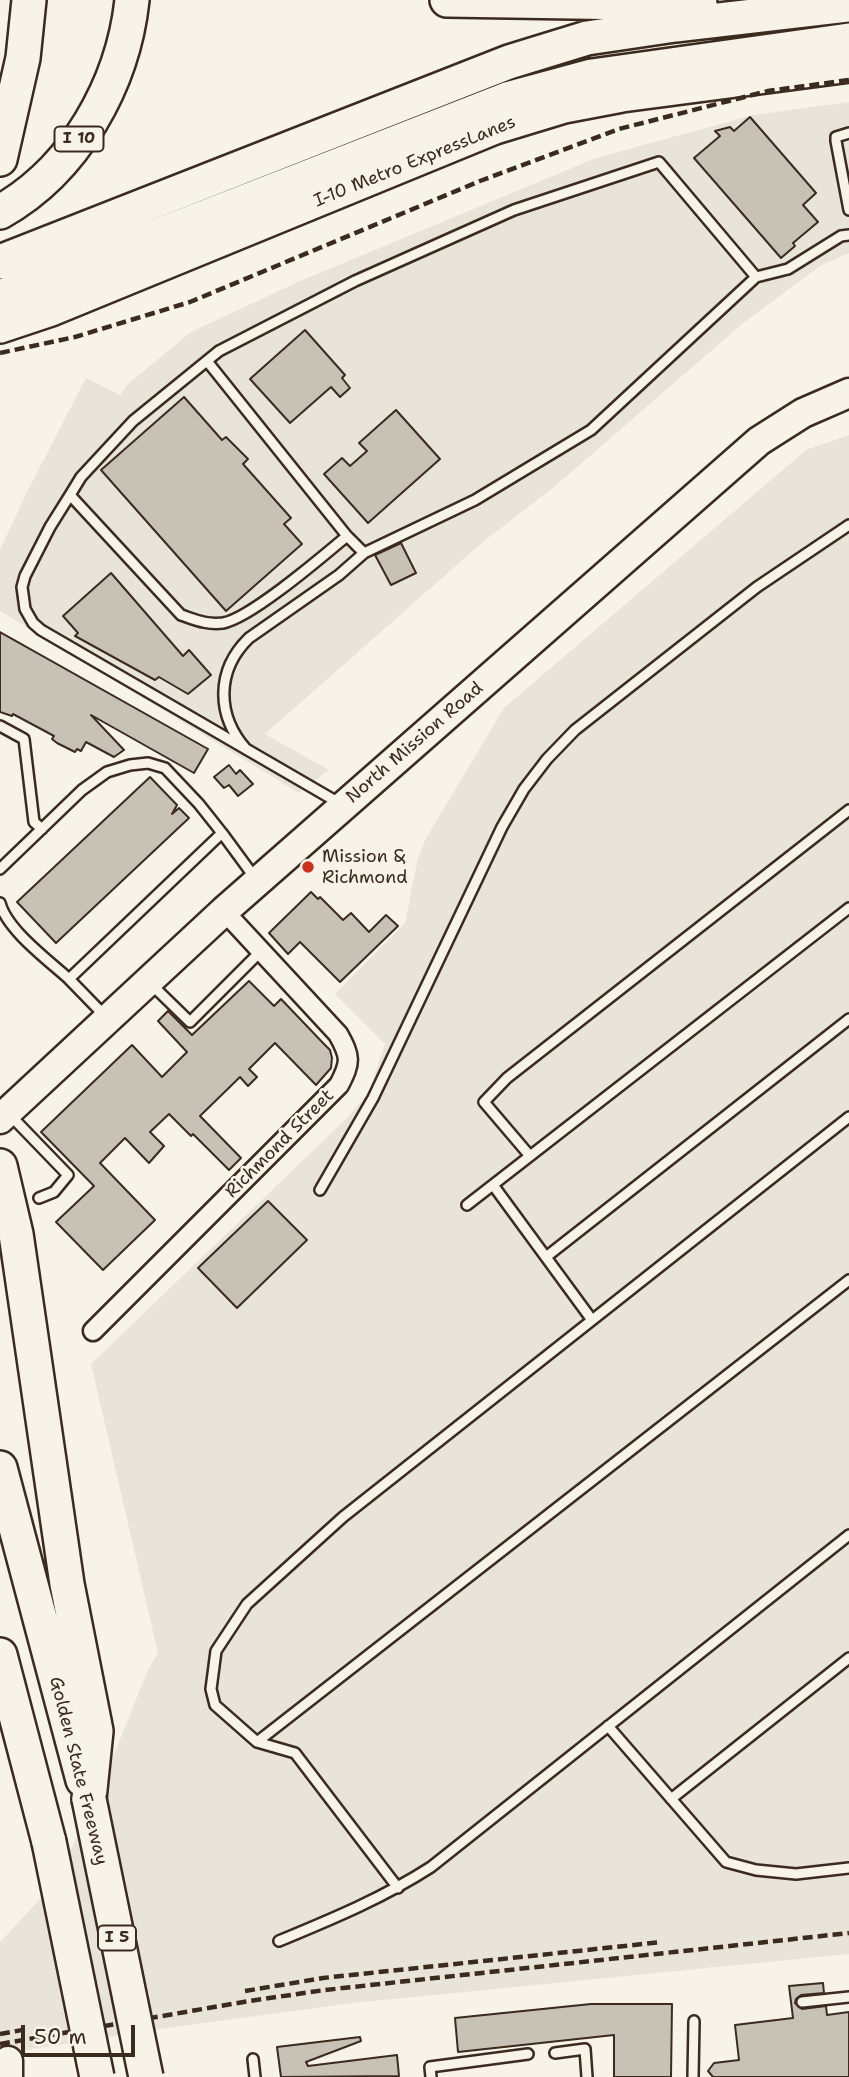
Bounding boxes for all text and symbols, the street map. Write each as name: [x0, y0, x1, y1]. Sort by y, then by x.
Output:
street label: I-10 Metro ExpressLanes: [311, 112, 519, 212]
road number: I 10: [55, 127, 104, 152]
street label: North Mission Road: [342, 678, 488, 808]
place label: Mission & Richmond: [322, 846, 408, 888]
marker: Mission & Richmond: [300, 859, 316, 875]
street label: Richmond Street: [221, 1085, 339, 1203]
street label: Golden State Freeway: [44, 1675, 112, 1867]
road number: I 5: [98, 1926, 136, 1950]
scale bar: [24, 2010, 138, 2054]
text: 50 m: [34, 2023, 87, 2051]

